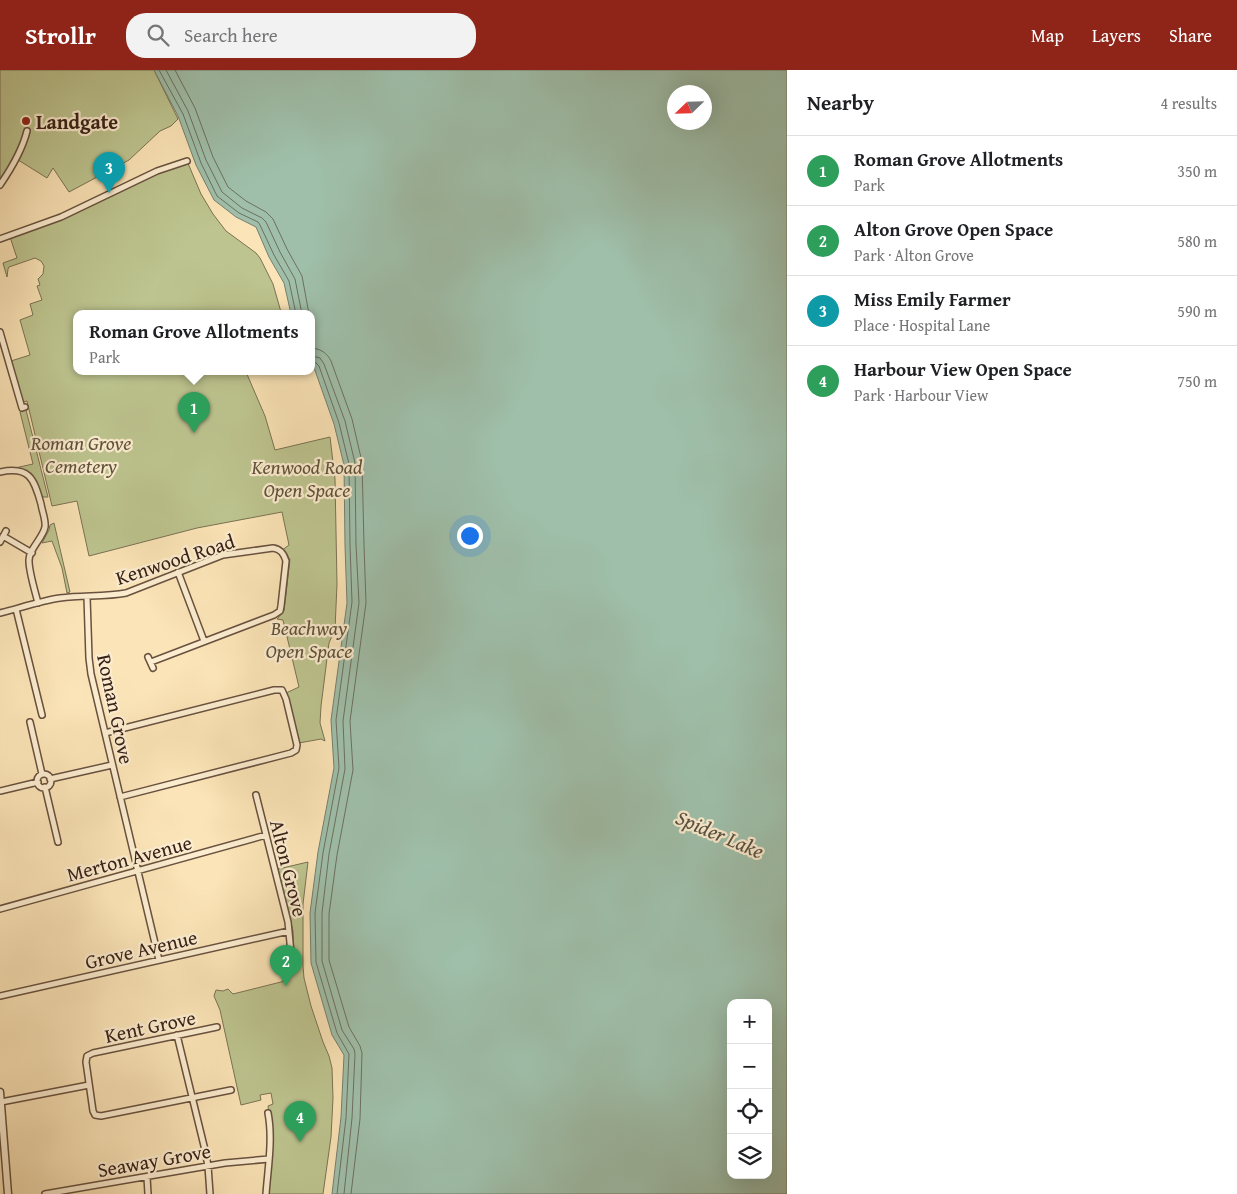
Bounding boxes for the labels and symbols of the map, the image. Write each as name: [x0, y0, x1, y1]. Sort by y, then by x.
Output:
north arrow: [667, 85, 712, 130]
place label: Landgate: [36, 107, 118, 136]
marker: Landgate: [20, 115, 32, 127]
pin: 3: [93, 152, 125, 193]
pin: 1: [178, 392, 210, 433]
park label: Roman Grove Cemetery: [30, 428, 131, 480]
park label: Kenwood Road Open Space: [250, 452, 363, 504]
your location: [457, 523, 483, 549]
street label: Kenwood Road: [112, 526, 239, 592]
park label: Beachway Open Space: [266, 613, 352, 665]
street label: Roman Grove: [90, 651, 142, 767]
water label: Spider Lake: [671, 802, 769, 866]
street label: Alton Grove: [263, 816, 315, 920]
street label: Merton Avenue: [63, 827, 195, 889]
street label: Grove Avenue: [82, 922, 200, 976]
pin: 2: [270, 945, 302, 986]
street label: Kent Grove: [102, 1002, 198, 1050]
pin: 4: [284, 1101, 316, 1142]
street label: Seaway Grove: [95, 1136, 213, 1184]

